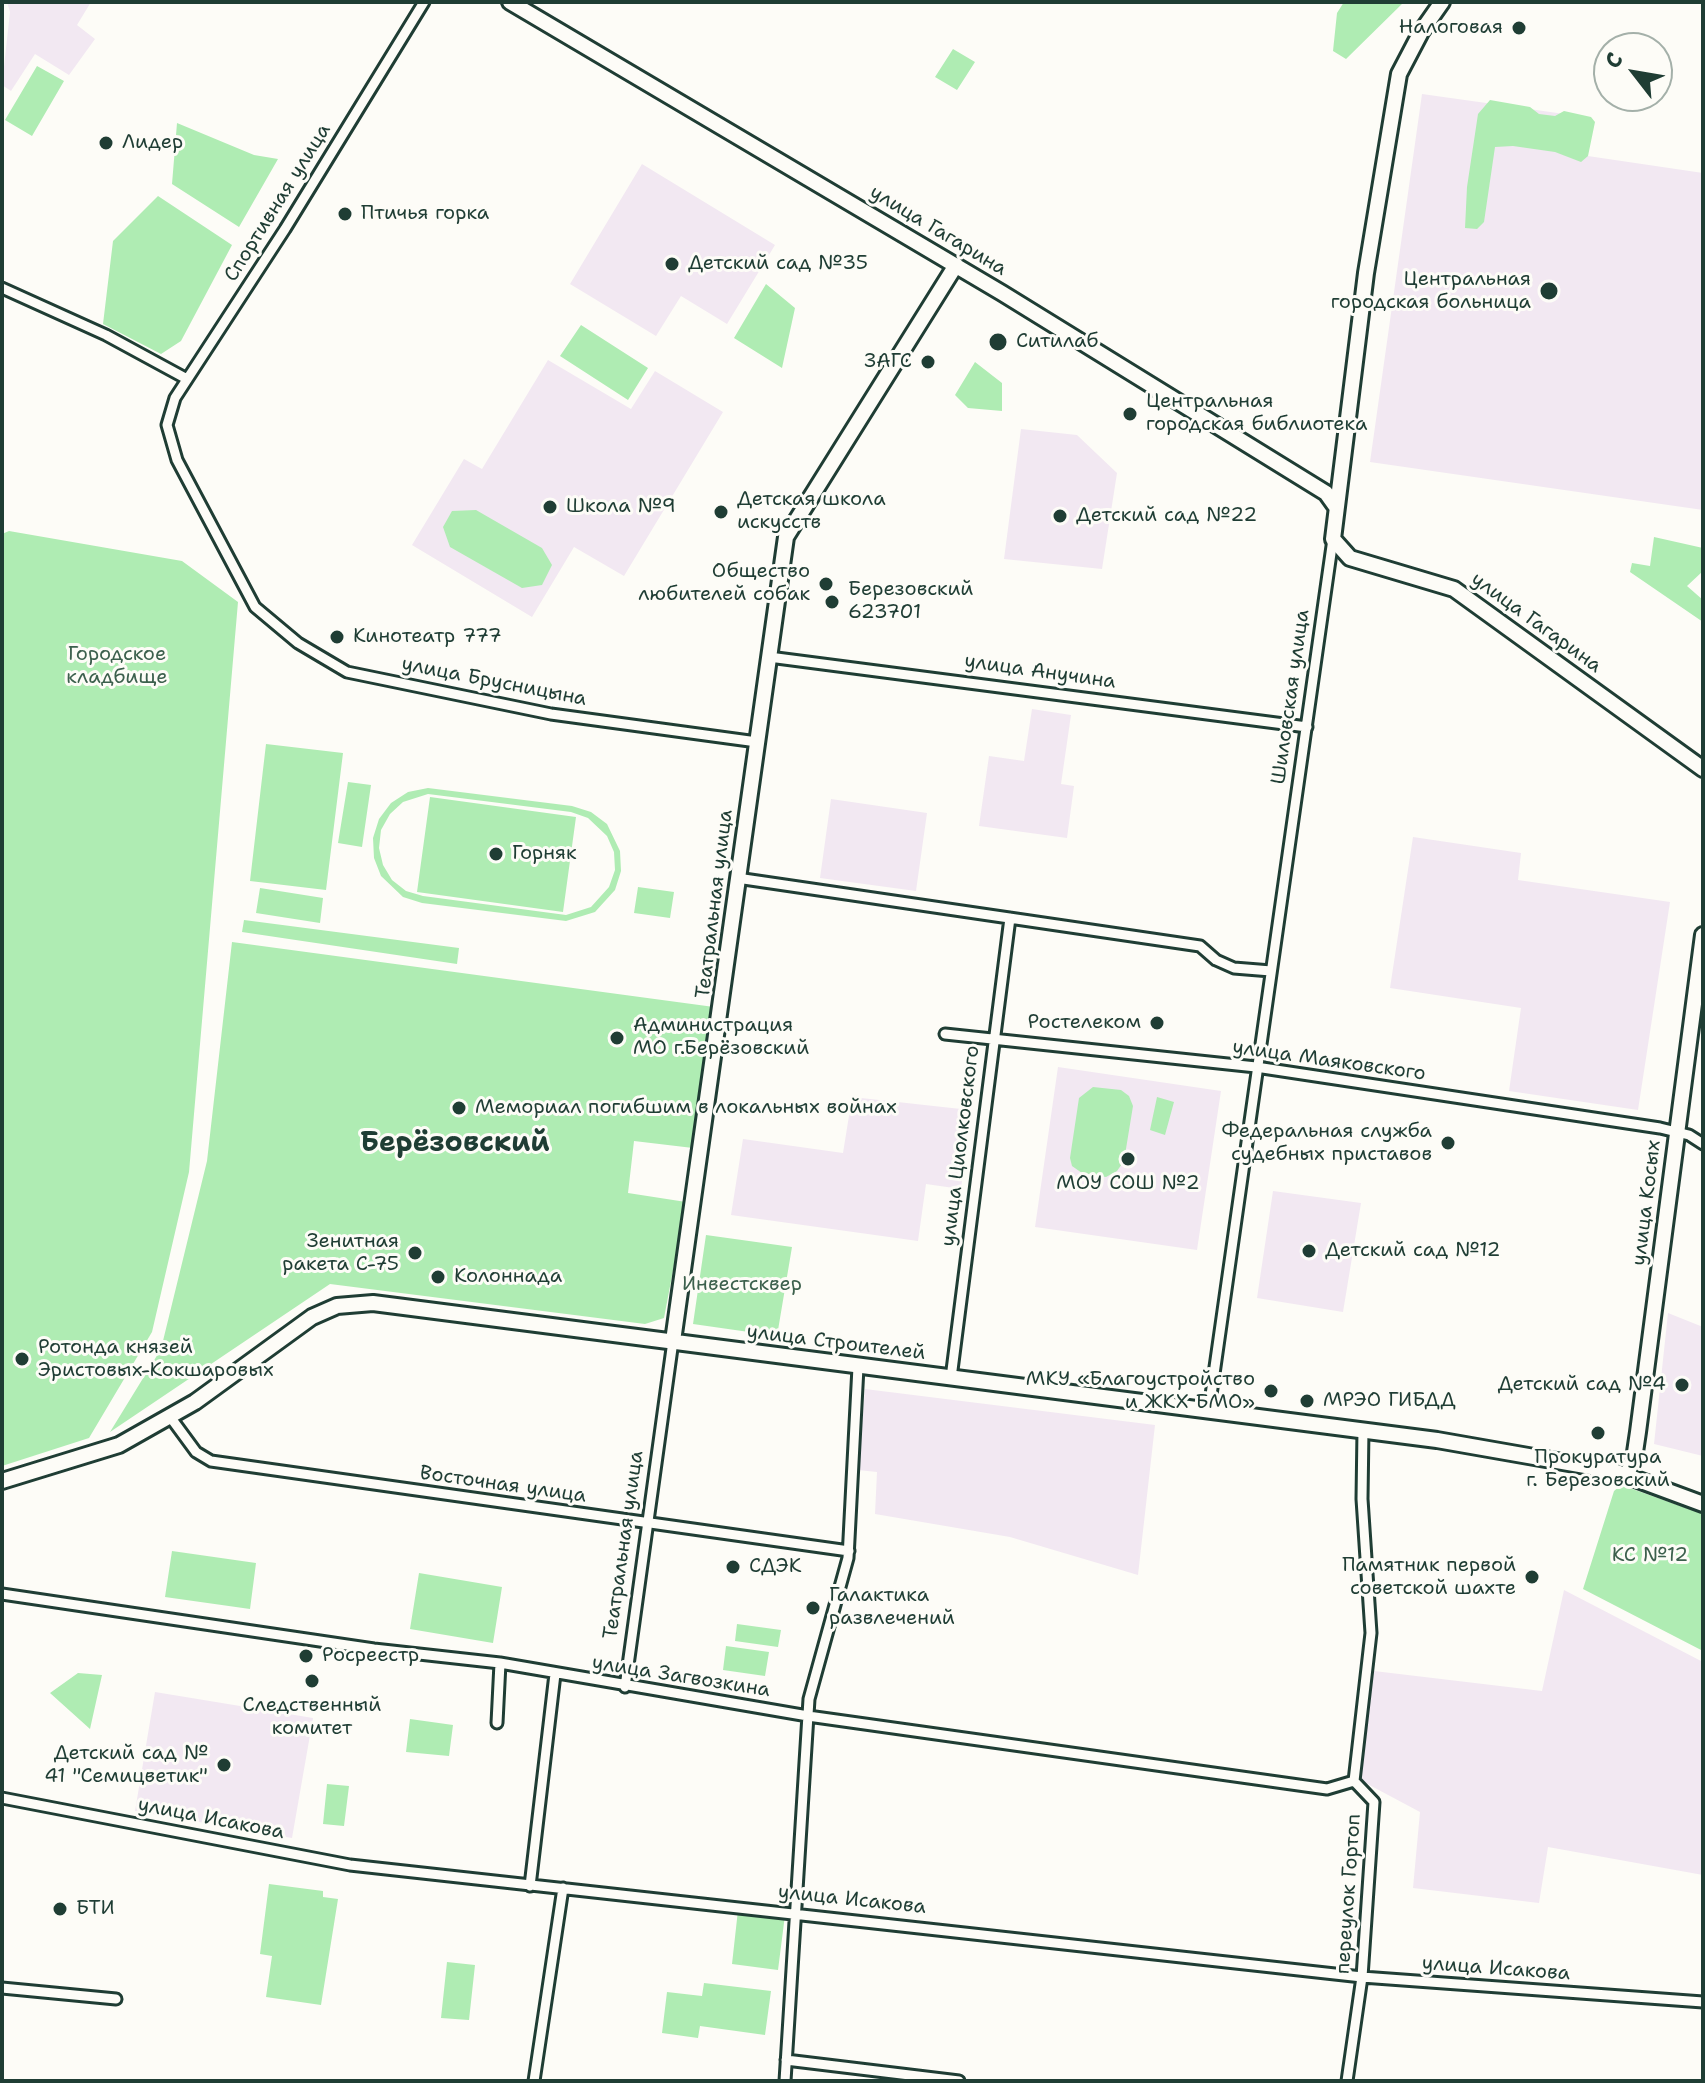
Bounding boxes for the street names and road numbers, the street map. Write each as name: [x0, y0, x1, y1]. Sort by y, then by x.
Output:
street label: Спортивная улица: [220, 120, 336, 286]
street label: улица Гагарина: [865, 181, 1011, 281]
street label: улица Гагарина: [1466, 568, 1606, 678]
street label: Шиловская улица: [1267, 608, 1315, 786]
street label: улица Анучина: [963, 649, 1117, 695]
street label: улица Брусницына: [399, 652, 589, 712]
street label: Театральная улица: [692, 808, 738, 1000]
street label: улица Маяковского: [1231, 1036, 1427, 1086]
street label: улица Циолковского: [937, 1044, 985, 1248]
street label: улица Косых: [1627, 1139, 1667, 1267]
street label: улица Строителей: [745, 1320, 927, 1366]
street label: Театральная улица: [599, 1449, 649, 1641]
street label: Восточная улица: [418, 1461, 588, 1509]
street label: улица Загвозкина: [590, 1651, 772, 1703]
street label: улица Исакова: [136, 1793, 286, 1845]
street label: переулок Гортоп: [1331, 1813, 1367, 1975]
street label: улица Исакова: [777, 1880, 927, 1920]
street label: улица Исакова: [1421, 1952, 1571, 1986]

